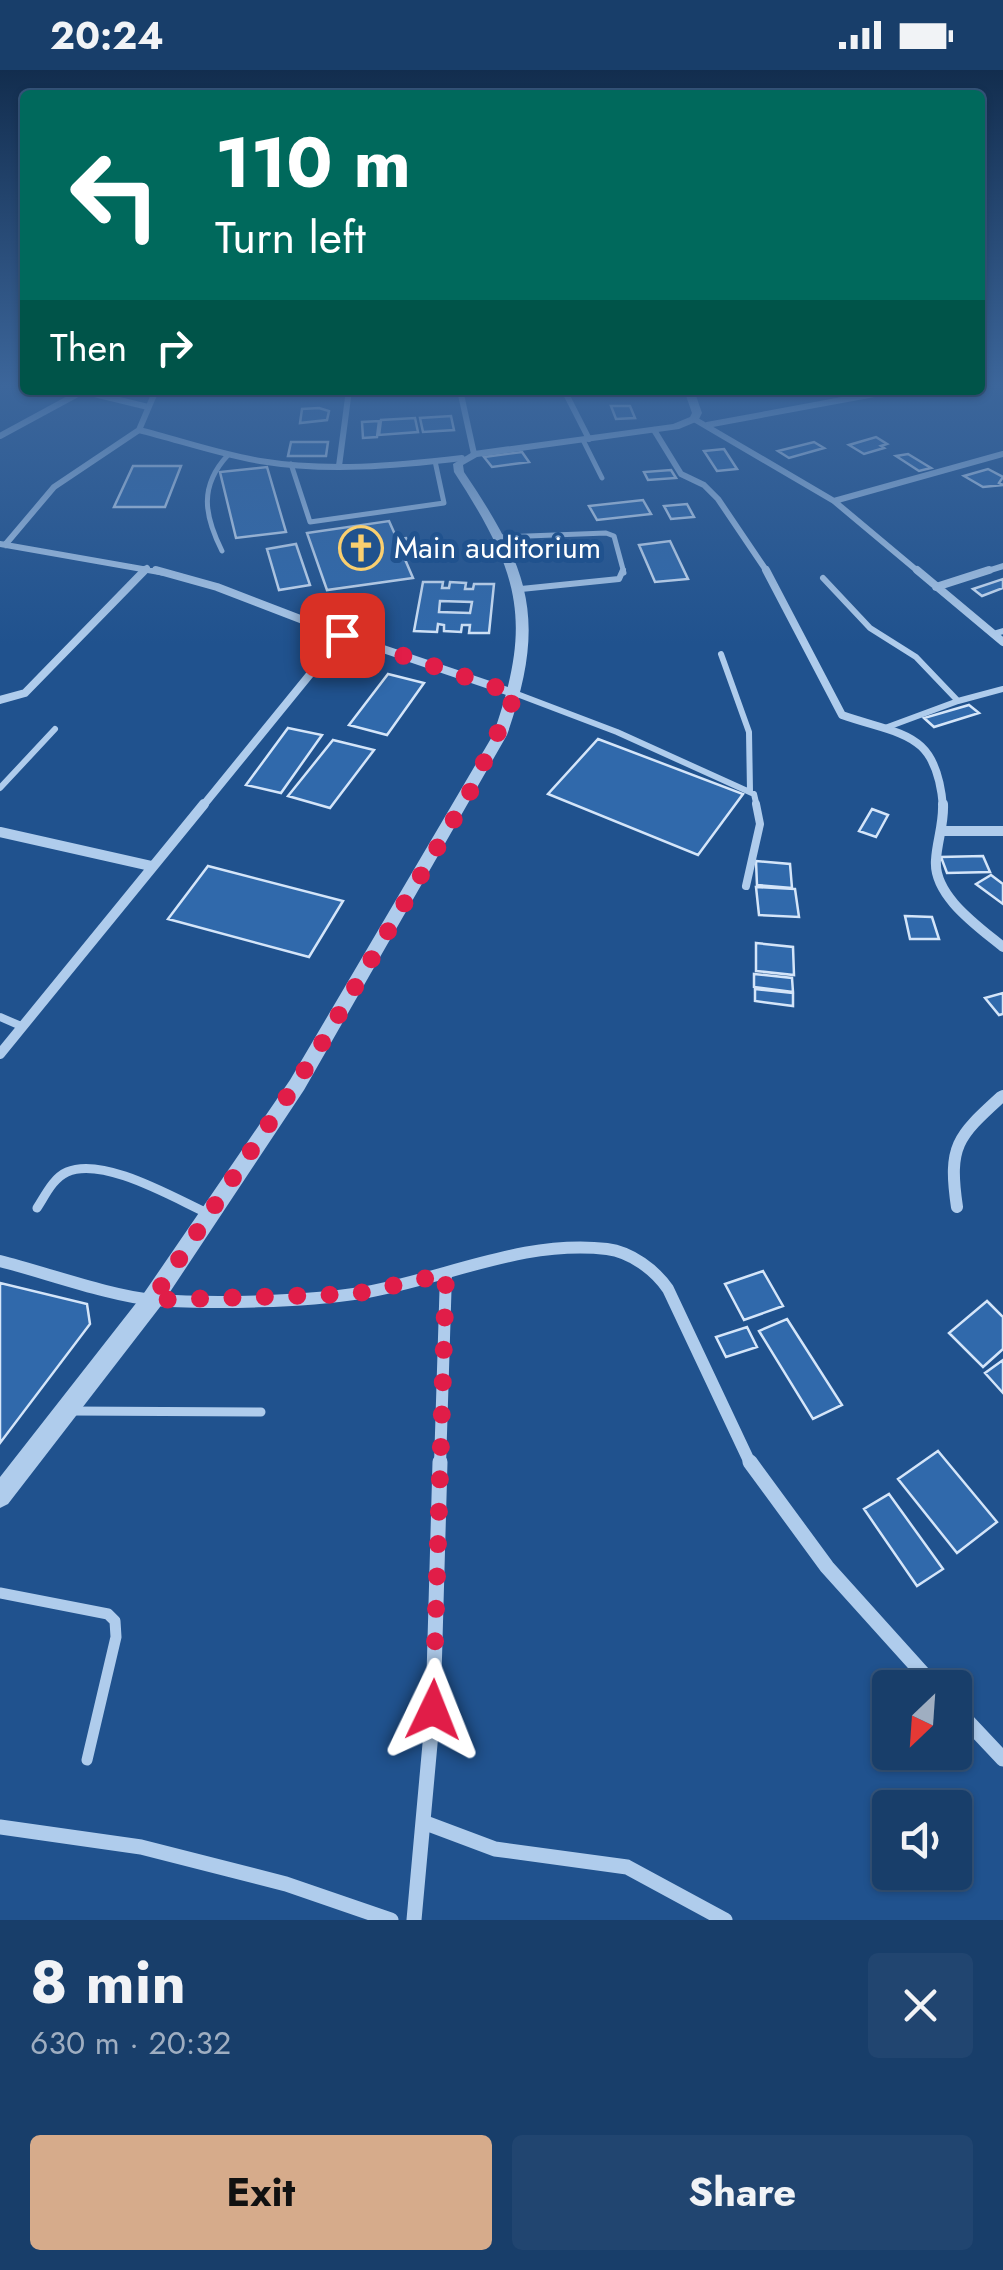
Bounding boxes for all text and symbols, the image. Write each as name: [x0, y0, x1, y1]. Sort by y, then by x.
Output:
text: 20:24: [50, 8, 164, 63]
text: 110 m: [215, 112, 411, 213]
icon: left: [50, 130, 180, 260]
text: Turn left: [215, 205, 366, 270]
text: Then: [50, 320, 127, 375]
icon: right: [147, 320, 202, 375]
church icon: Main auditorium: [338, 525, 384, 571]
place label: Main auditorium: [394, 526, 601, 569]
pin: [300, 593, 385, 678]
icon: arrive: [315, 608, 370, 663]
position arrow: [381, 1658, 485, 1762]
north arrow: [872, 1670, 972, 1770]
map controls: [872, 1670, 972, 1890]
button: sound: [872, 1790, 972, 1890]
text: 8 min: [30, 1939, 186, 2026]
button: close: [868, 1953, 973, 2058]
text: 630 m · 20:32: [30, 2020, 231, 2066]
button: Exit: [30, 2135, 492, 2250]
button: Share: [512, 2135, 973, 2250]

